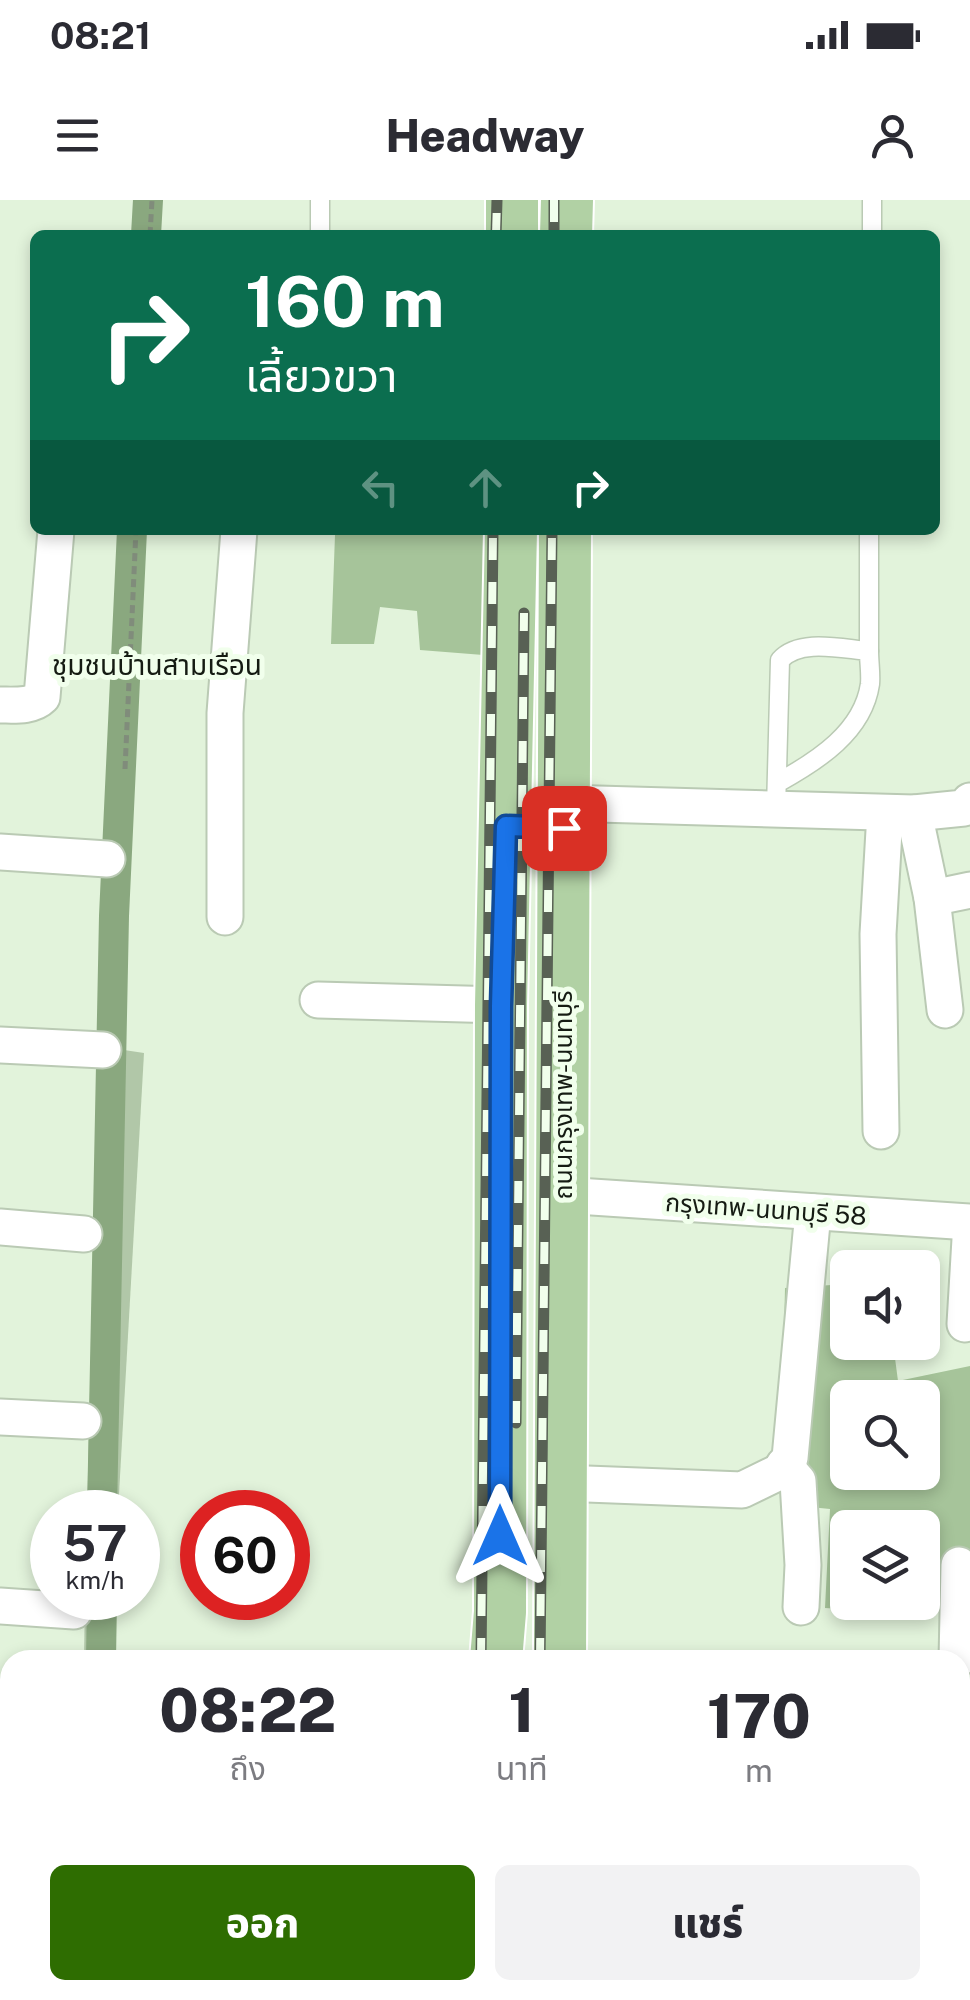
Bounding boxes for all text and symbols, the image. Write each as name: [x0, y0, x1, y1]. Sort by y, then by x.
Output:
text: 08:21: [50, 13, 151, 58]
icon: menu: [50, 108, 105, 163]
icon: person: [865, 108, 920, 163]
text: Headway: [386, 109, 584, 162]
text: 160 m: [245, 260, 445, 343]
icon: right: [80, 270, 210, 400]
text: เลี้ยวขวา: [245, 349, 397, 402]
icon: left: [353, 460, 408, 515]
icon: ahead: [458, 460, 513, 515]
icon: right: [563, 460, 618, 515]
district label: ชุมชนบ้านสามเรือน: [52, 648, 262, 682]
pin: [522, 786, 607, 871]
icon: arrive: [537, 801, 592, 856]
street label: ถนนกรุงเทพ-นนทบุรี: [548, 991, 579, 1199]
street label: กรุงเทพ-นนทบุรี 58: [664, 1187, 868, 1232]
map controls: [830, 1250, 940, 1620]
button: sound: [830, 1250, 940, 1360]
button: search: [830, 1380, 940, 1490]
position arrow: [448, 1484, 552, 1588]
speed limit sign: 60: [180, 1490, 310, 1620]
button: layers: [830, 1510, 940, 1620]
text: 57: [62, 1513, 128, 1572]
text: km/h: [66, 1565, 124, 1595]
text: 08:22: [159, 1675, 336, 1746]
text: 1: [509, 1675, 535, 1746]
text: 170: [707, 1681, 811, 1752]
text: ถึง: [230, 1750, 266, 1787]
text: นาที: [496, 1750, 548, 1787]
text: m: [745, 1752, 773, 1789]
button: ออก: [50, 1865, 475, 1980]
button: แชร์: [495, 1865, 920, 1980]

